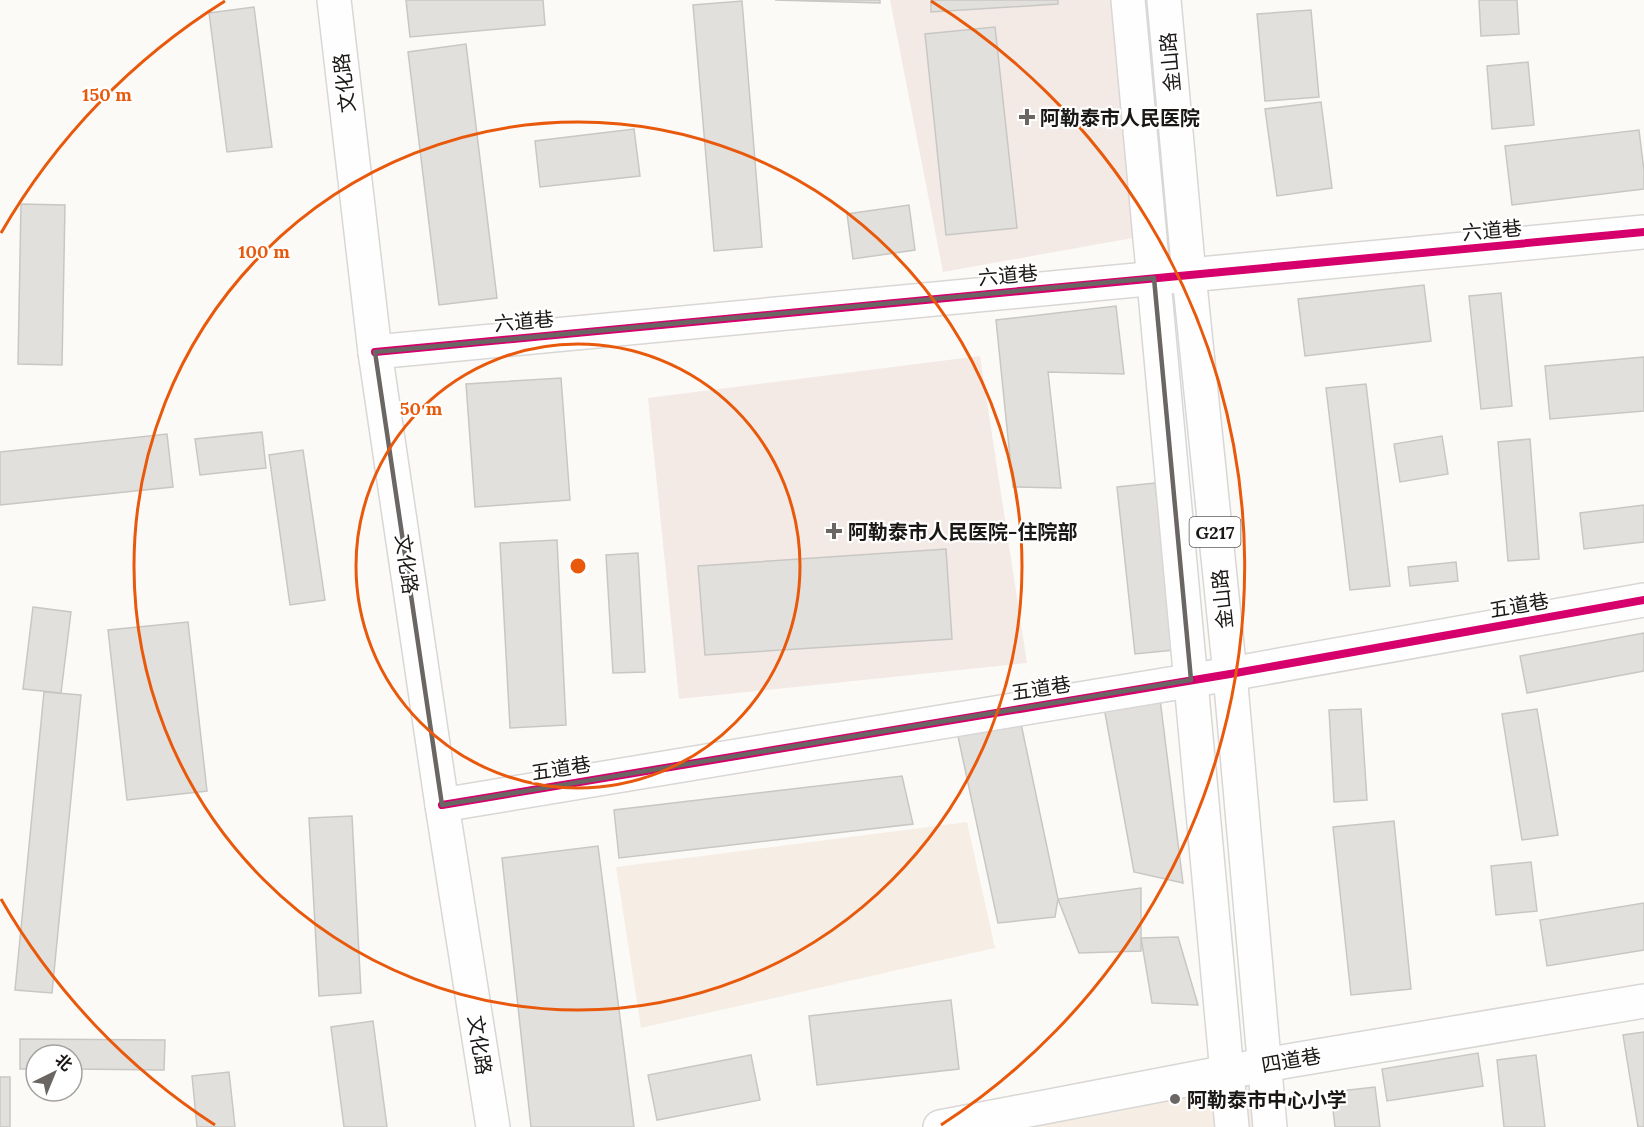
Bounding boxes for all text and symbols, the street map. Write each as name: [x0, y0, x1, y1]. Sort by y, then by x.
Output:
street label: 金山路: [1155, 31, 1185, 93]
street label: 文化路: [328, 52, 360, 114]
text: 150 m: [82, 83, 132, 106]
place label: 阿勒泰市人民医院: [1040, 105, 1200, 130]
marker: 阿勒泰市人民医院: [1018, 108, 1036, 126]
street label: 六道巷: [1461, 215, 1523, 245]
text: 100 m: [238, 240, 290, 263]
street label: 六道巷: [977, 260, 1039, 290]
street label: 六道巷: [493, 306, 555, 336]
text: 50 m: [400, 397, 443, 420]
road number: G217: [1190, 517, 1240, 547]
place label: 阿勒泰市人民医院-住院部: [848, 519, 1077, 544]
marker: 阿勒泰市人民医院-住院部: [825, 522, 843, 540]
street label: 文化路: [390, 533, 424, 595]
centre of rings: [568, 556, 588, 576]
street label: 金山路: [1206, 568, 1238, 630]
street label: 五道巷: [1487, 587, 1551, 623]
street label: 五道巷: [1009, 671, 1073, 705]
street label: 五道巷: [529, 751, 593, 785]
street label: 文化路: [463, 1013, 497, 1077]
street label: 四道巷: [1259, 1042, 1323, 1078]
north arrow: [24, 1043, 84, 1103]
text: 北: [52, 1049, 77, 1075]
place label: 阿勒泰市中心小学: [1187, 1087, 1347, 1112]
marker: 阿勒泰市中心小学: [1168, 1092, 1182, 1106]

